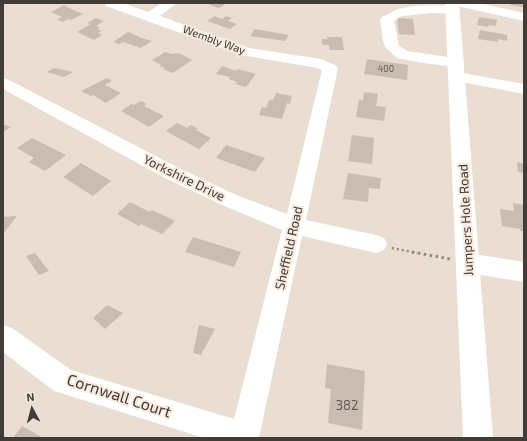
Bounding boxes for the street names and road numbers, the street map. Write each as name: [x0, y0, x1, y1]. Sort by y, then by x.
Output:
street label: Wembly Way: [181, 23, 247, 57]
street label: Yorkshire Drive: [141, 151, 227, 205]
street label: Jumpers Hole Road: [455, 164, 477, 276]
street label: Sheffield Road: [272, 205, 306, 291]
street label: Cornwall Court: [64, 370, 174, 422]

